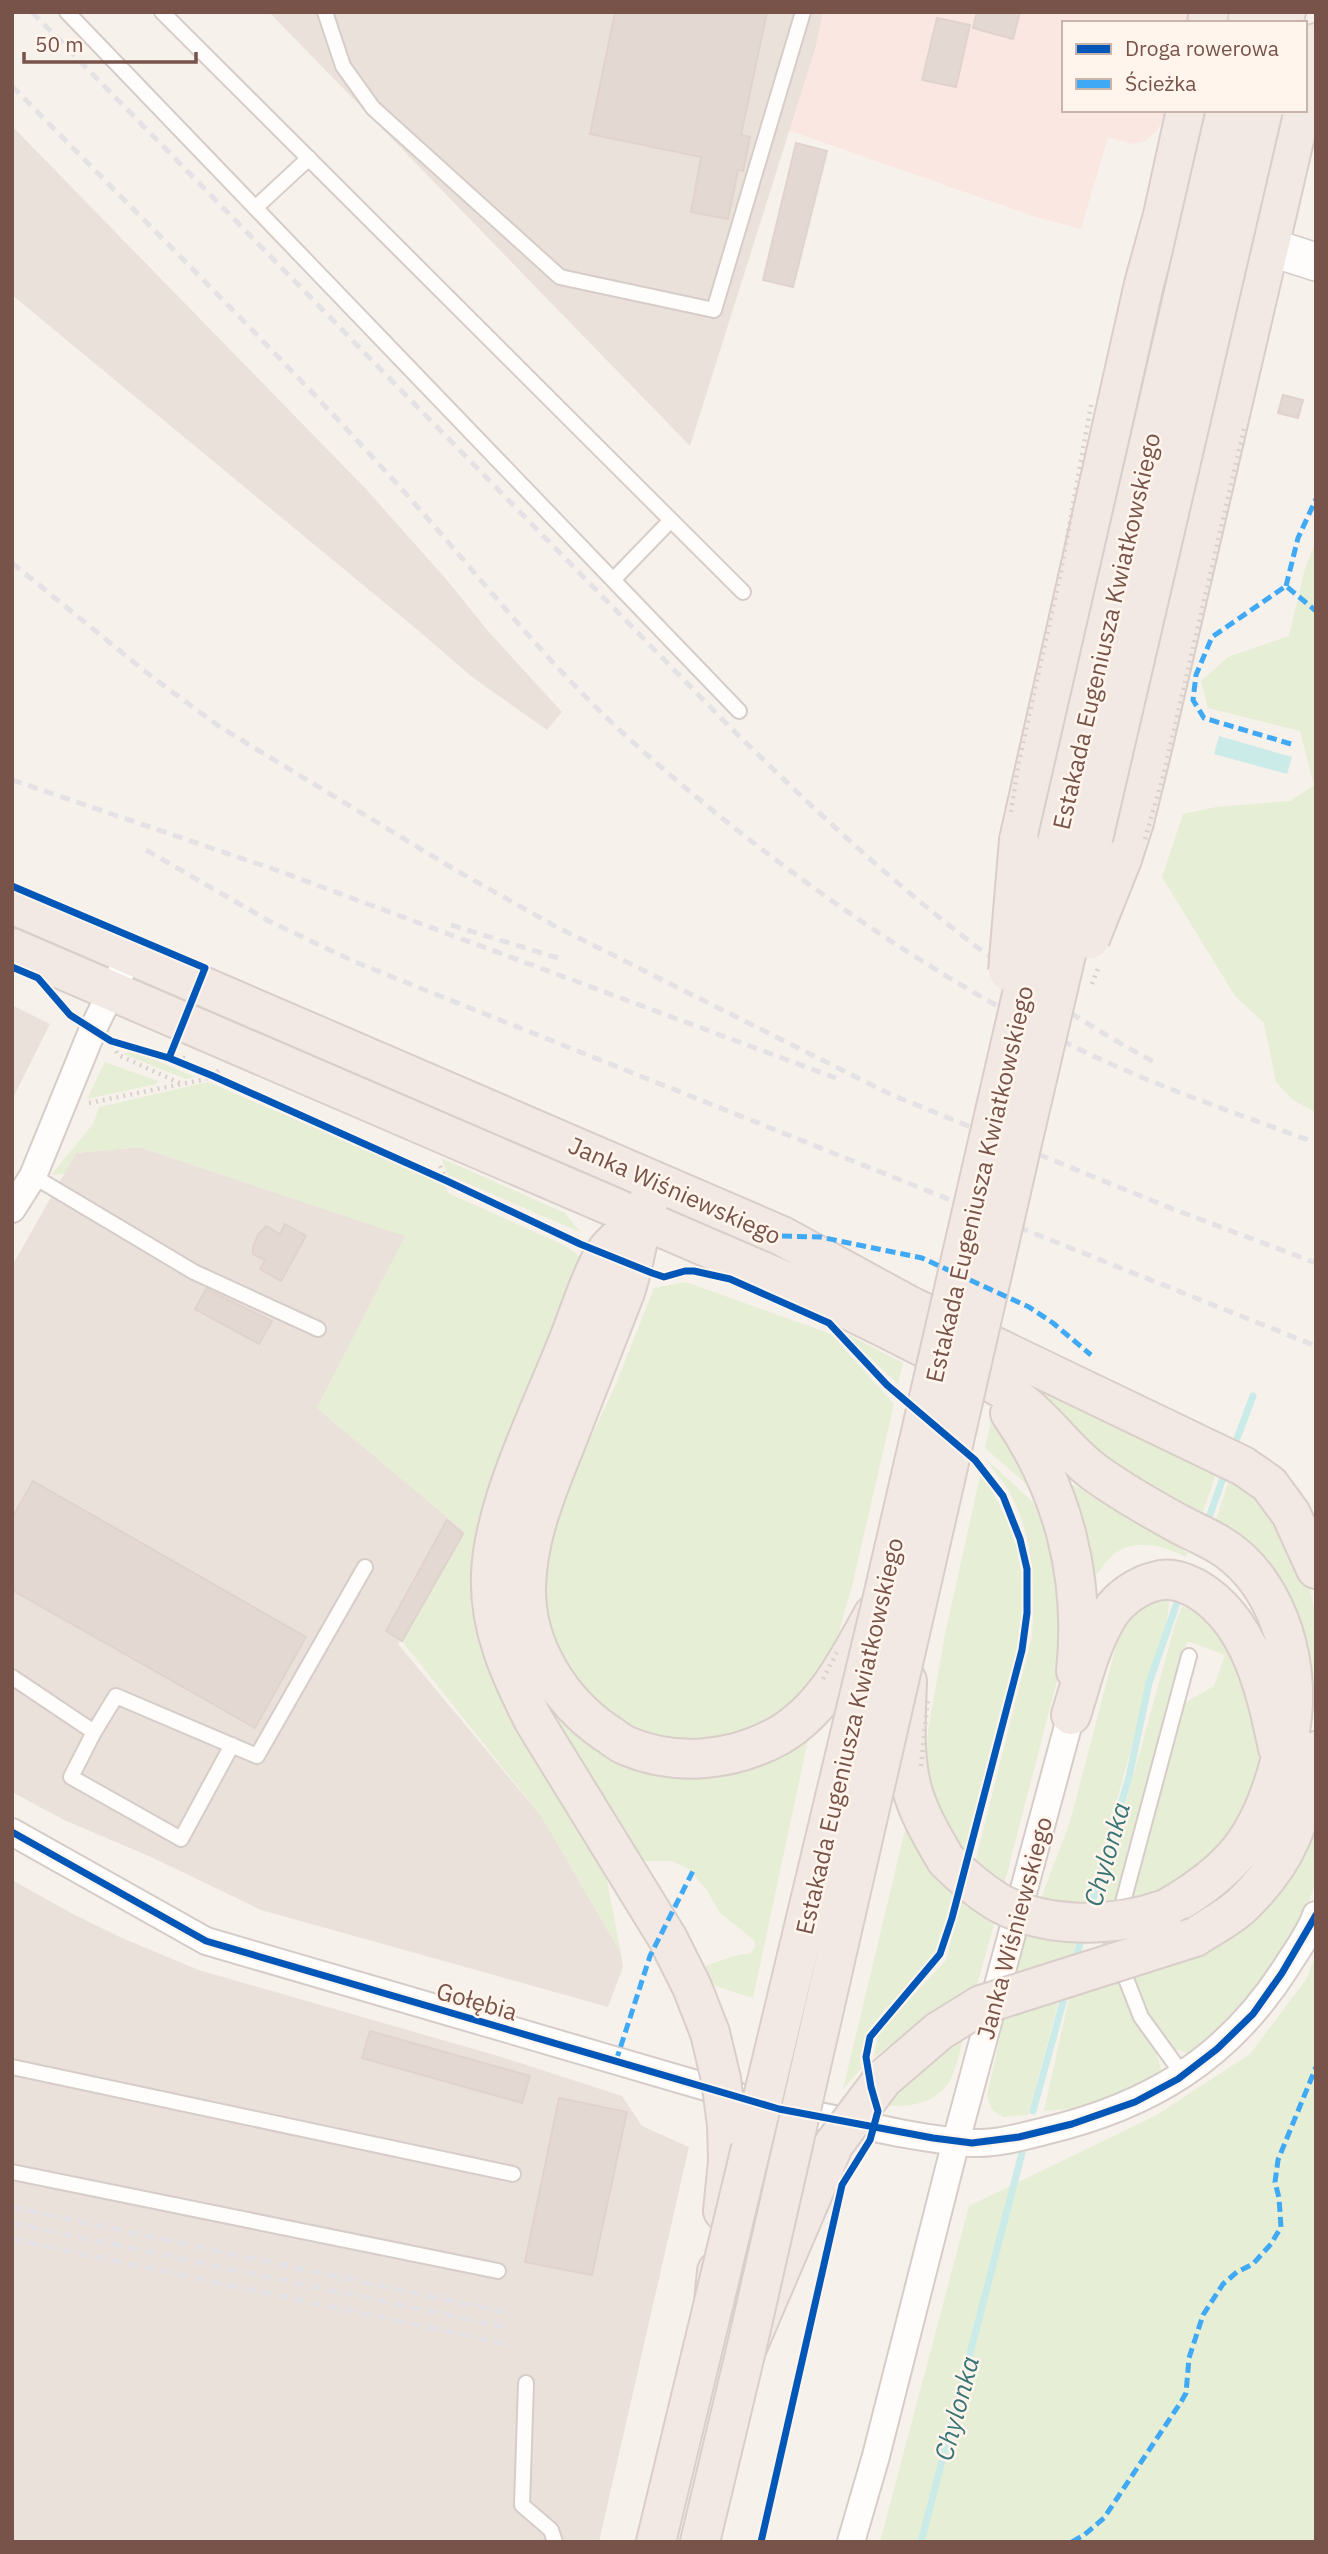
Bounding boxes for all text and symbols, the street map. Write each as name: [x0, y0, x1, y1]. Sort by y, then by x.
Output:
scale bar: [24, 21, 196, 65]
legend: [1062, 21, 1307, 112]
text: 50 m: [35, 30, 84, 58]
text: Droga rowerowa: [1125, 34, 1279, 62]
text: Ścieżka: [1125, 69, 1196, 97]
street label: Estakada Eugeniusza Kwiatkowskiego: [1045, 429, 1167, 833]
street label: Estakada Eugeniusza Kwiatkowskiego: [918, 982, 1040, 1386]
street label: Janka Wiśniewskiego: [564, 1129, 786, 1251]
street label: Estakada Eugeniusza Kwiatkowskiego: [788, 1534, 910, 1938]
water label: Chylonka: [1075, 1798, 1137, 1910]
street label: Janka Wiśniewskiego: [969, 1813, 1059, 2043]
street label: Gołębia: [433, 1974, 521, 2028]
water label: Chylonka: [926, 2352, 986, 2464]

